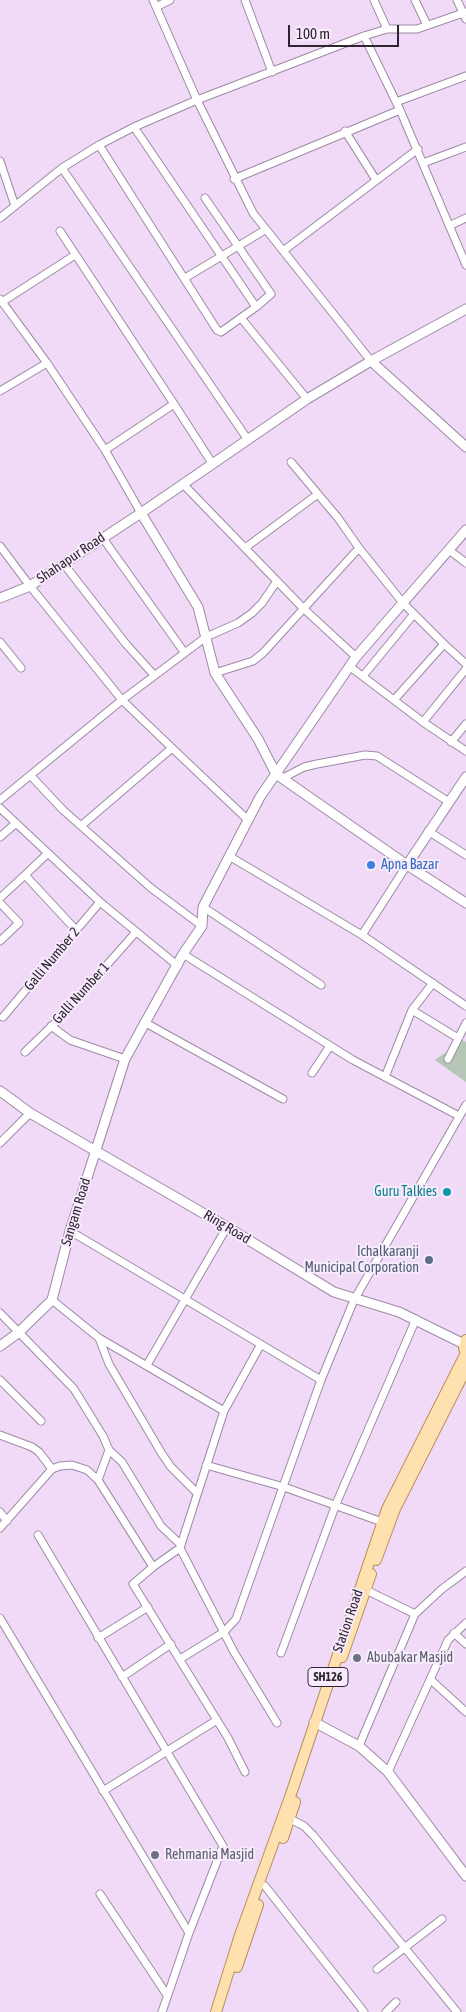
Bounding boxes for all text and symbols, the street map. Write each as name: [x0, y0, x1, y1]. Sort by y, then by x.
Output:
scale bar: [291, 15, 402, 47]
text: 100 m: [296, 25, 330, 42]
street label: Shahapur Road: [34, 529, 108, 587]
place label: Apna Bazar: [381, 857, 439, 873]
marker: Apna Bazar: [365, 859, 377, 871]
street label: Galli Number 2: [21, 924, 83, 994]
street label: Galli Number 1: [49, 959, 113, 1027]
street label: Sangam Road: [58, 1176, 94, 1248]
place label: Guru Talkies: [374, 1184, 437, 1200]
marker: Guru Talkies: [441, 1186, 453, 1198]
street label: Ring Road: [201, 1206, 253, 1248]
place label: Ichalkaranji Municipal Corporation: [304, 1244, 419, 1276]
marker: Ichalkaranji Municipal Corporation: [423, 1254, 435, 1266]
street label: Station Road: [329, 1587, 367, 1655]
place label: Abubakar Masjid: [367, 1650, 453, 1666]
marker: Abubakar Masjid: [351, 1652, 363, 1664]
road number: SH126: [308, 1668, 348, 1686]
place label: Rehmania Masjid: [165, 1847, 254, 1863]
marker: Rehmania Masjid: [149, 1849, 161, 1861]

